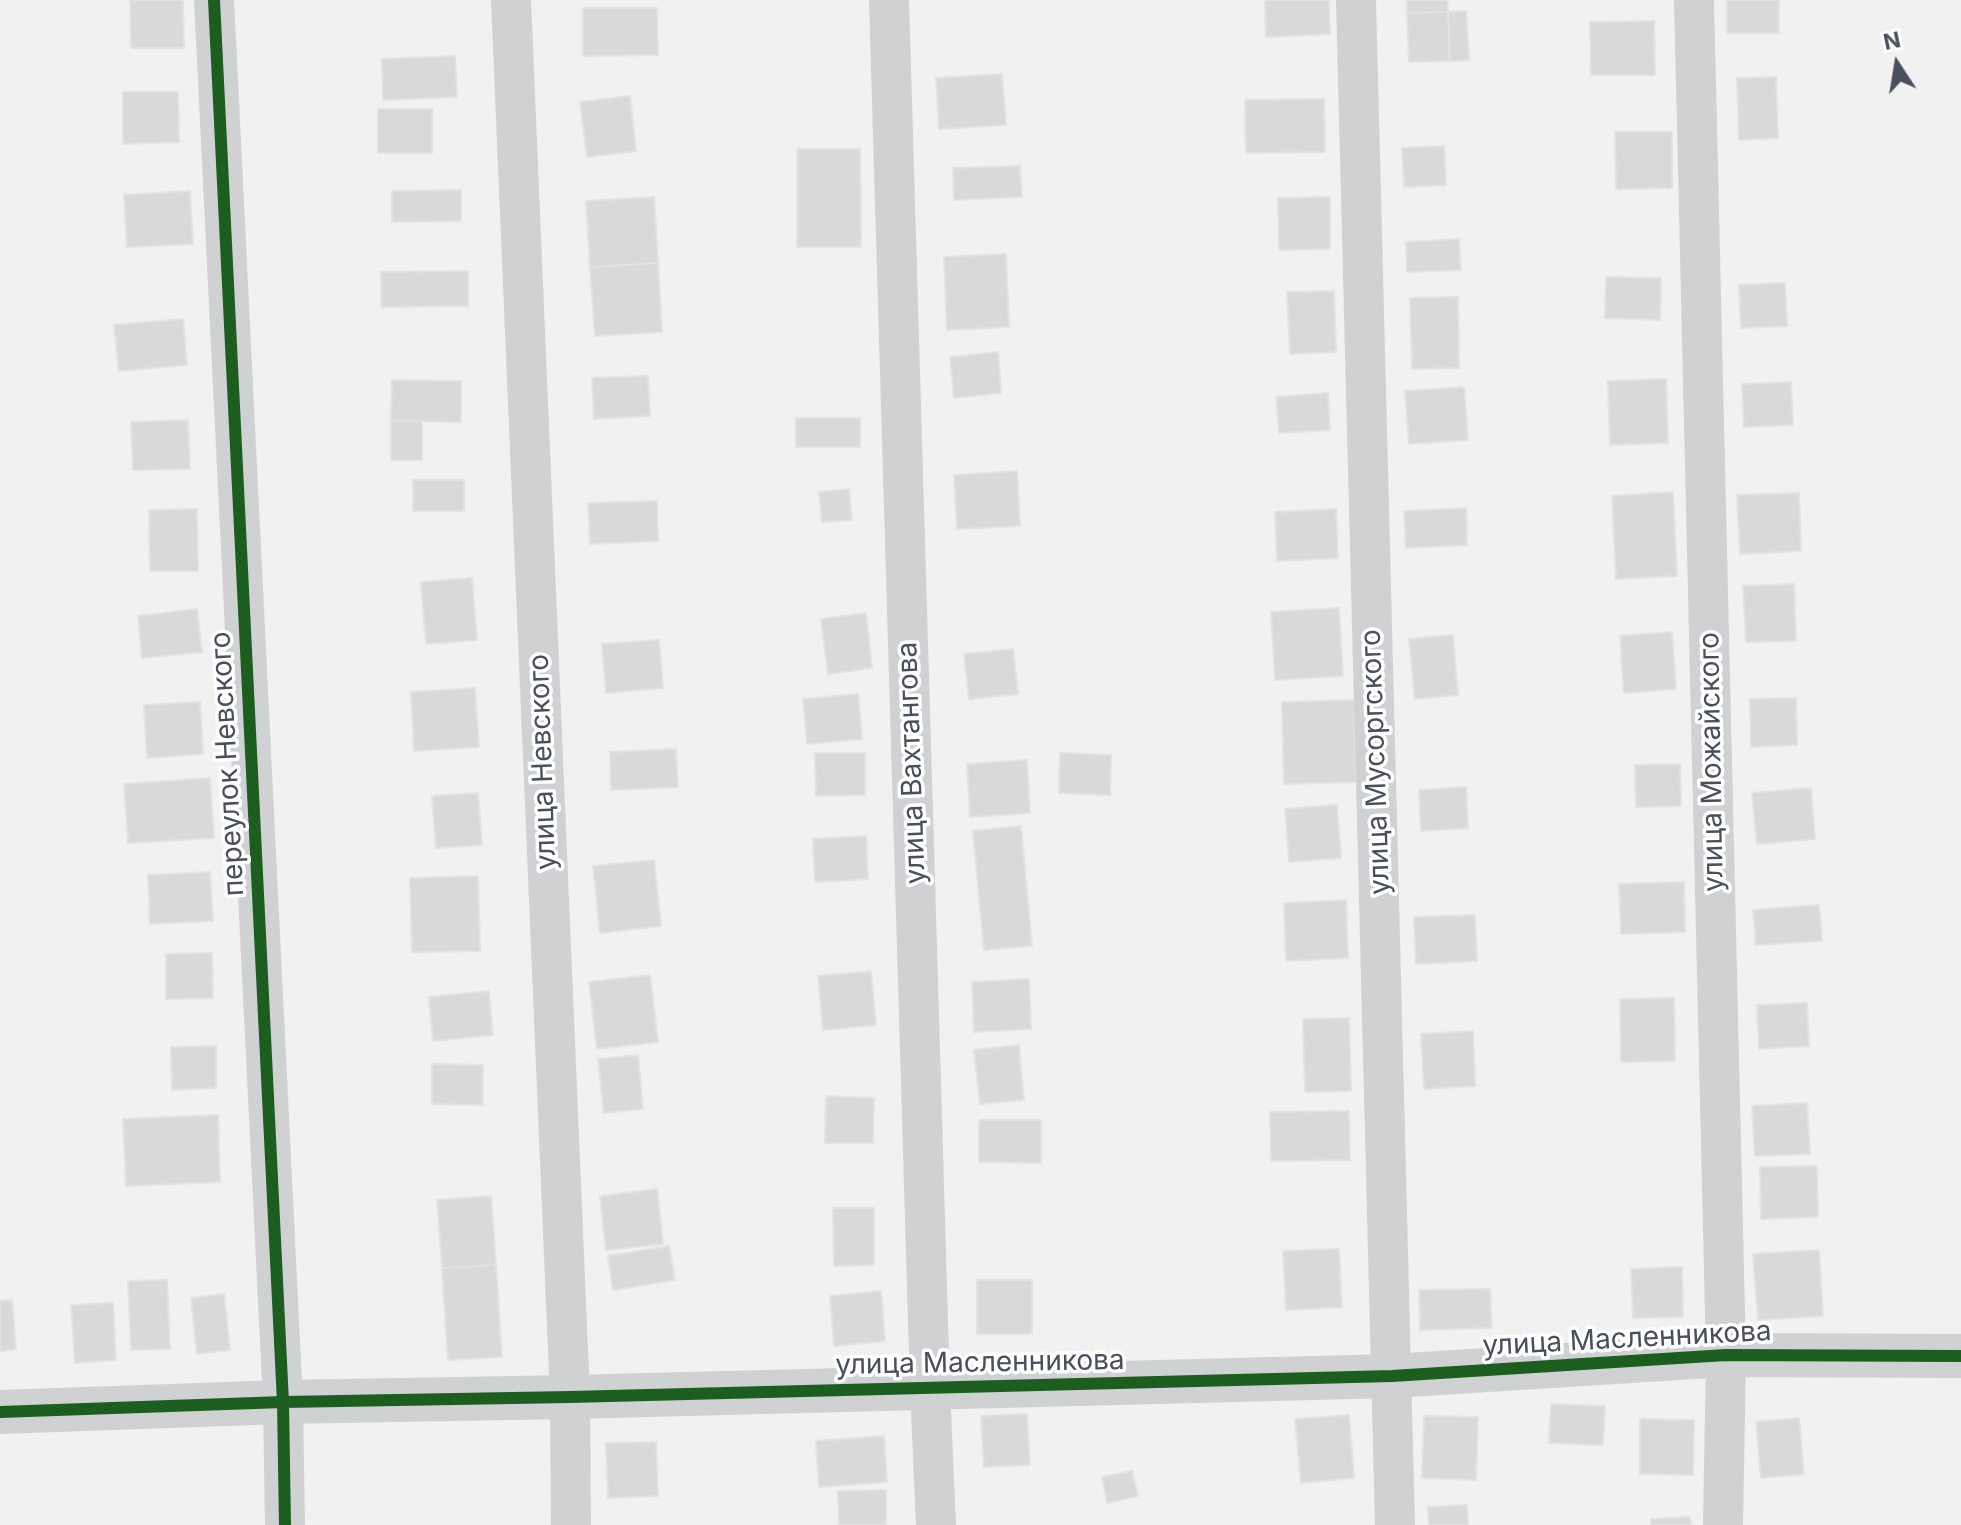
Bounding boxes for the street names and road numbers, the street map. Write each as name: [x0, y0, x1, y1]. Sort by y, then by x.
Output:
street label: улица Мусоргского: [1355, 629, 1397, 895]
street label: переулок Невского: [204, 631, 252, 897]
street label: улица Можайского: [1693, 632, 1731, 892]
street label: улица Вахтангова: [891, 641, 933, 885]
street label: улица Невского: [522, 653, 564, 871]
street label: улица Масленникова: [1482, 1315, 1772, 1363]
street label: улица Масленникова: [835, 1344, 1125, 1382]

